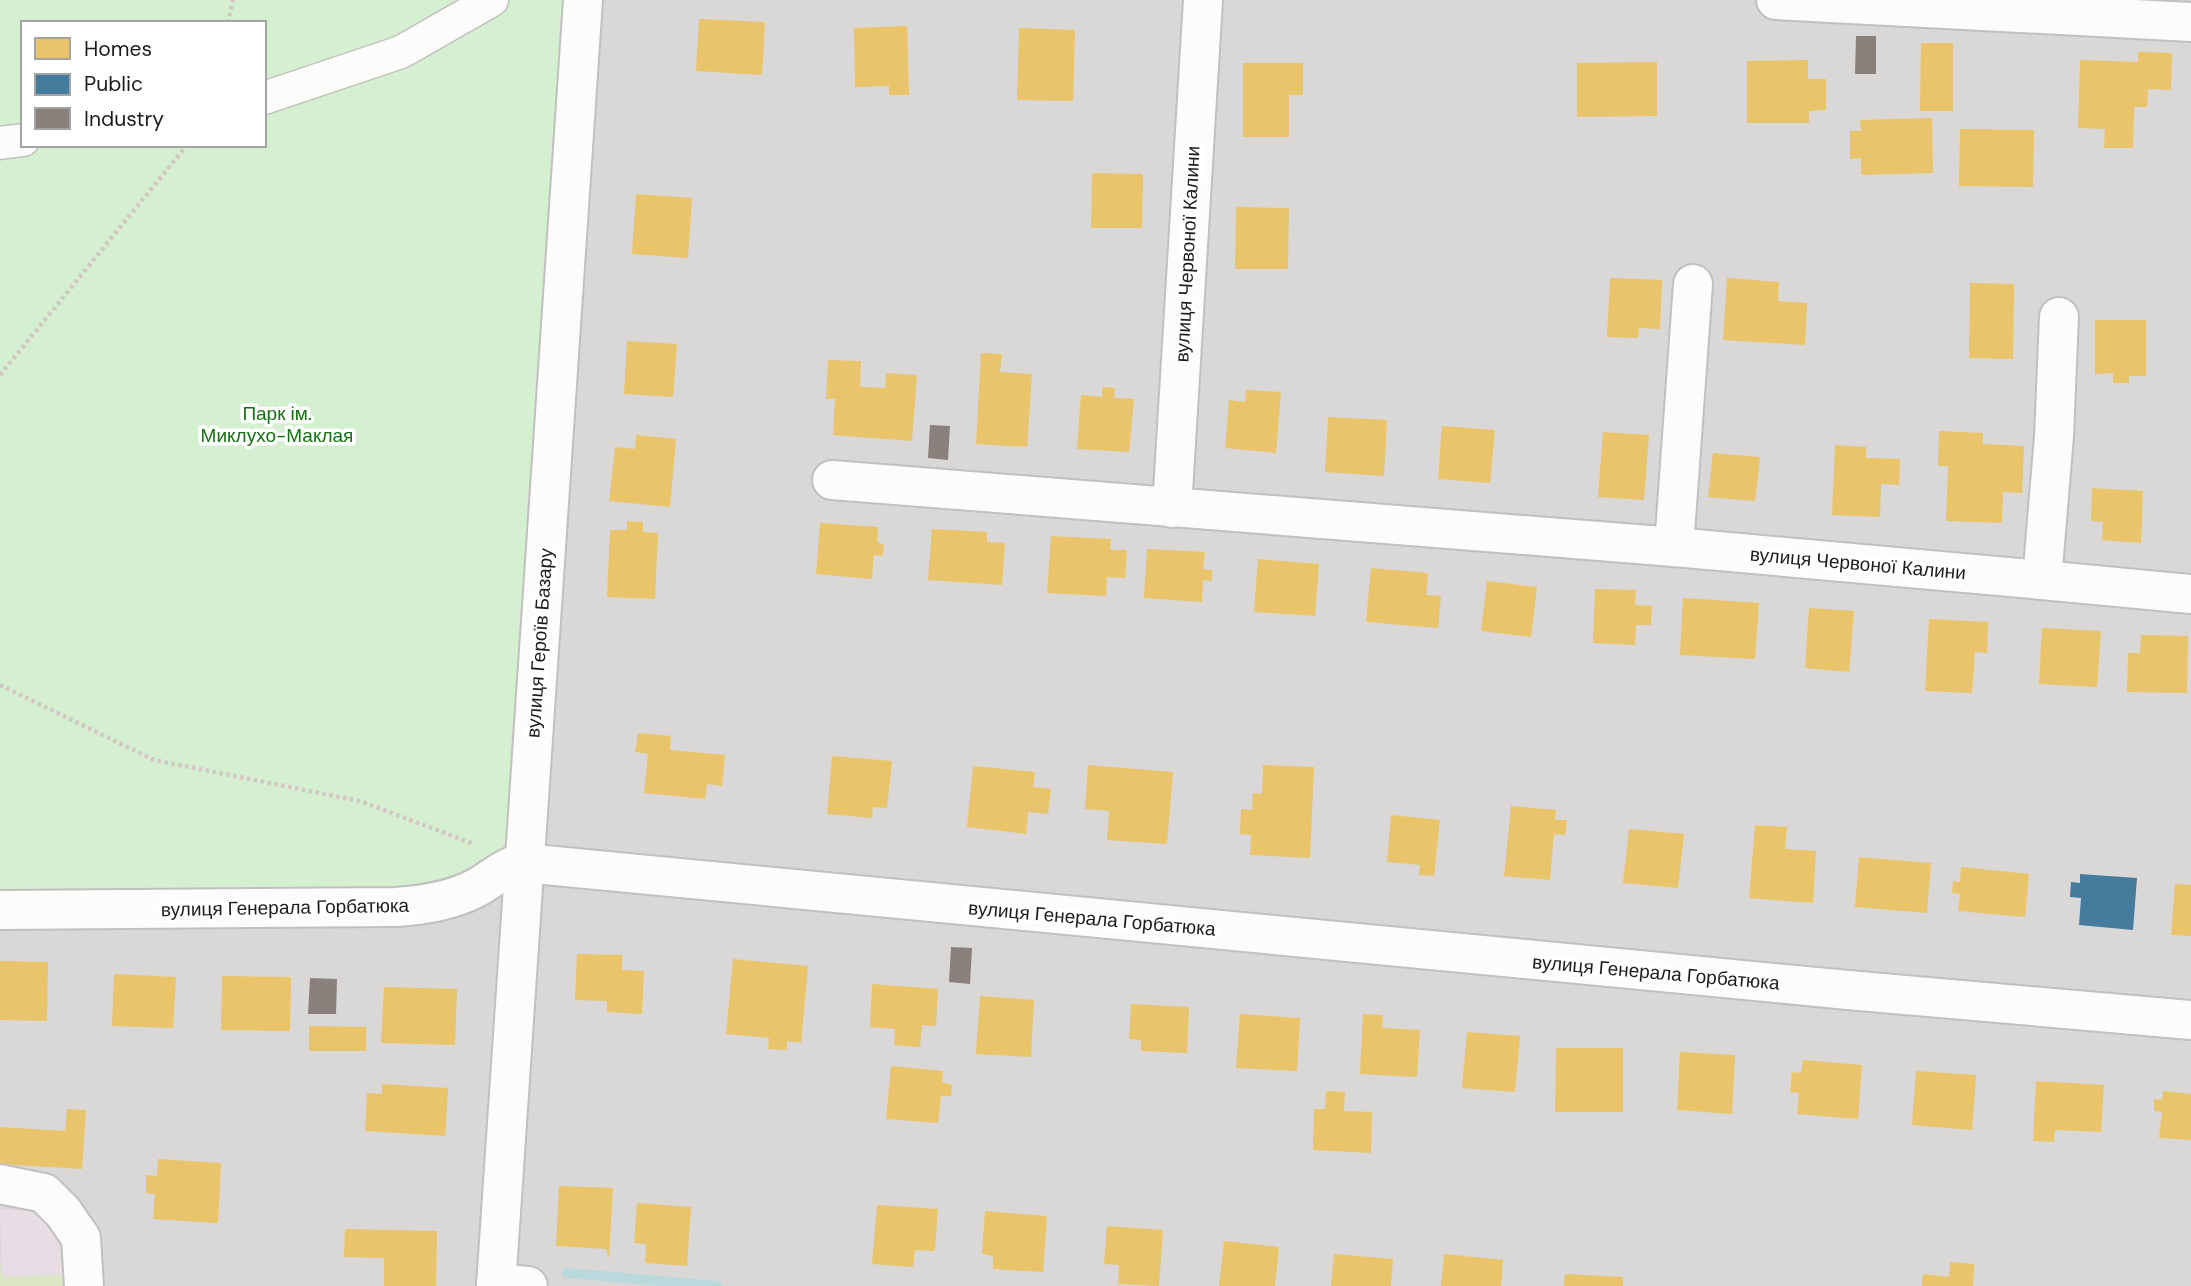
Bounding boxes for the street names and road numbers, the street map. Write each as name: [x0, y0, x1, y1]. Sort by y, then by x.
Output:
street label: вулиця Червоної Калини: [1169, 145, 1206, 363]
street label: вулиця Червоної Калини: [1749, 542, 1967, 585]
street label: вулиця Героїв Базару: [520, 547, 559, 739]
street label: вулиця Генерала Горбатюка: [161, 893, 410, 922]
street label: вулиця Генерала Горбатюка: [967, 895, 1217, 942]
street label: вулиця Генерала Горбатюка: [1531, 949, 1781, 996]

